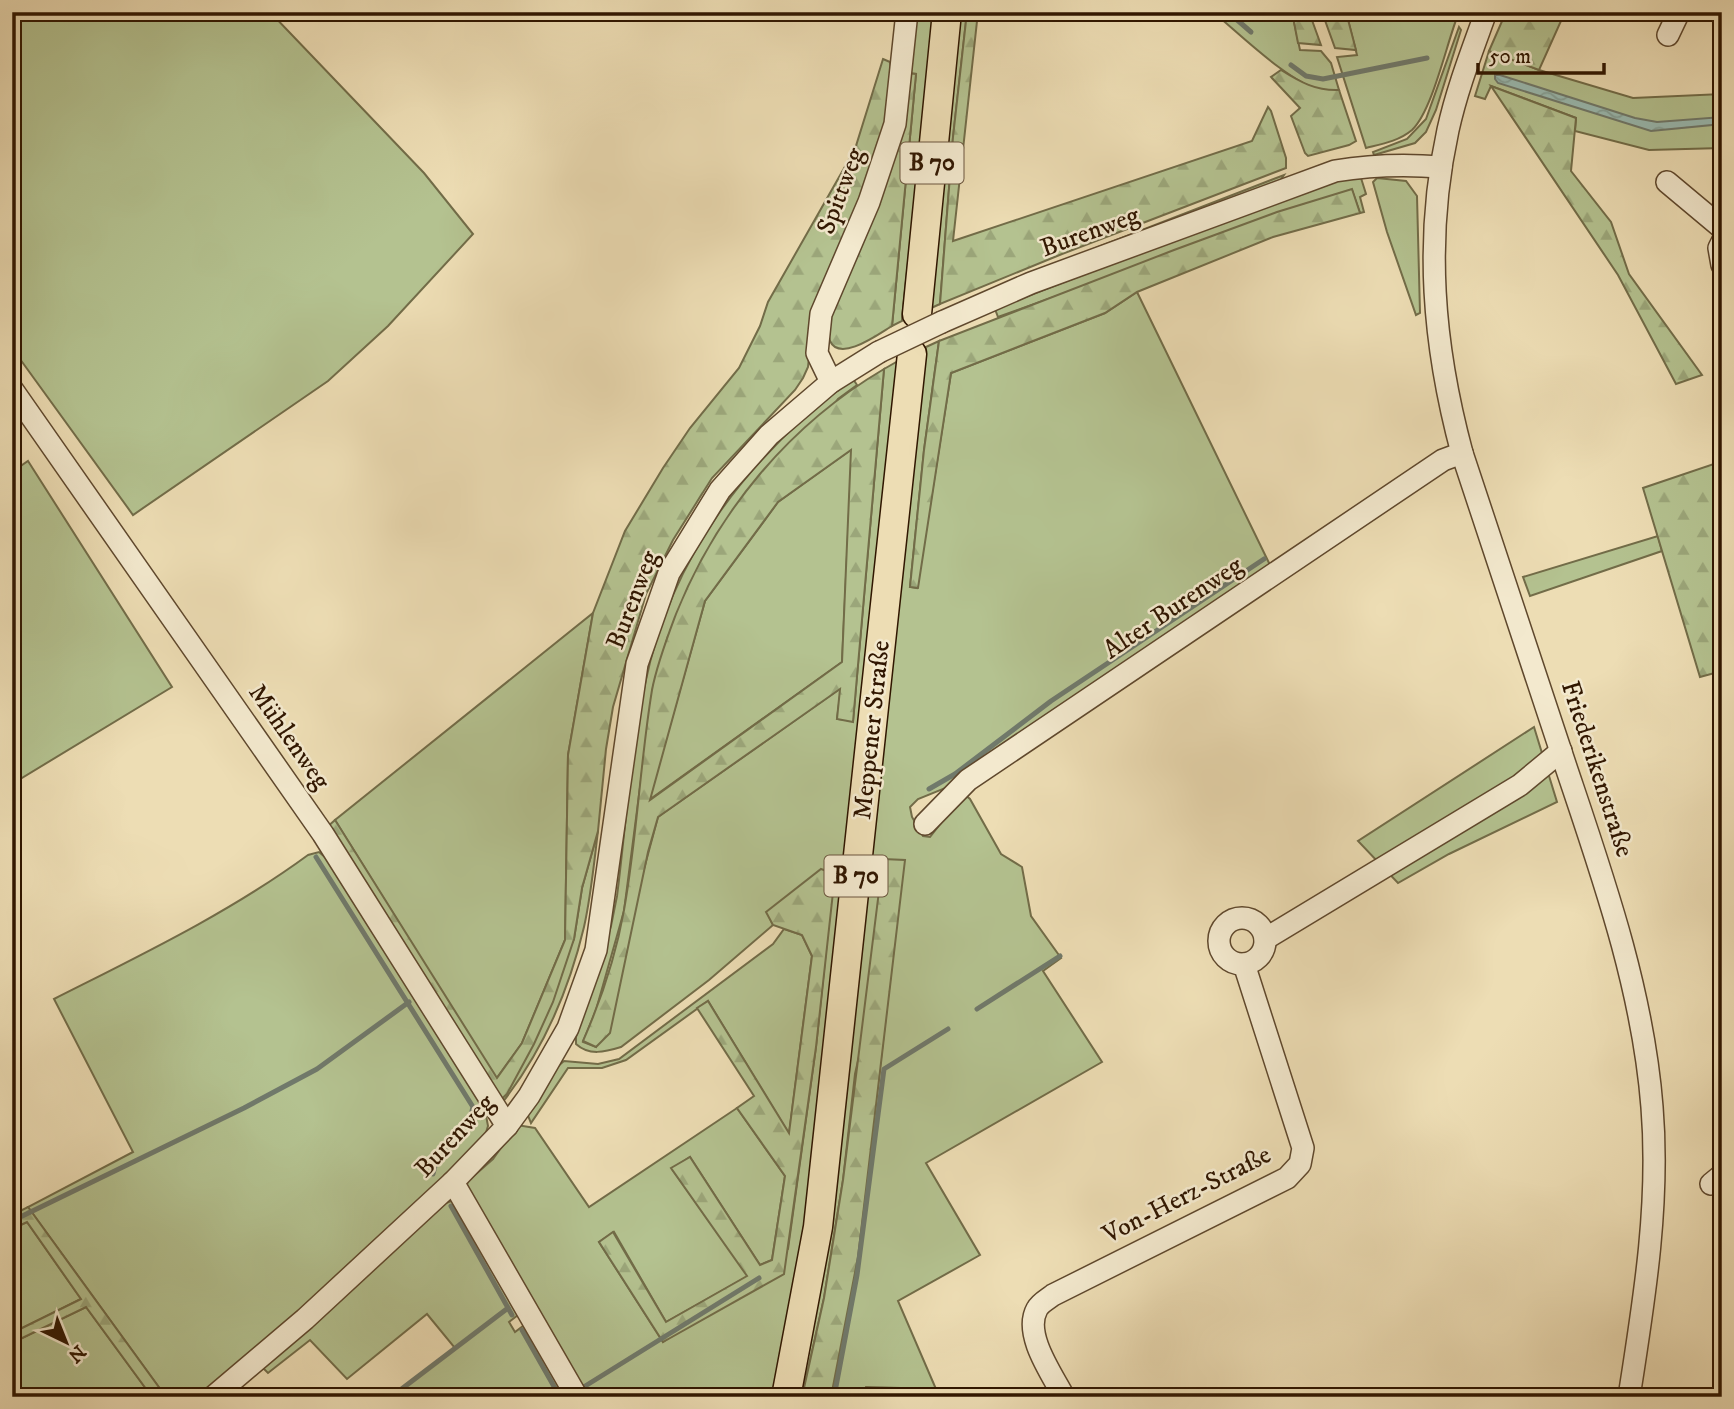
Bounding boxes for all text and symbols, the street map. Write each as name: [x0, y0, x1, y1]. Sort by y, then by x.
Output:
scale bar: [1478, 32, 1604, 76]
text: 50 m: [1489, 44, 1531, 70]
road number: B 70: [900, 142, 964, 183]
street label: Spittweg: [809, 143, 873, 239]
street label: Burenweg: [1036, 199, 1144, 265]
street label: Burenweg: [599, 546, 667, 654]
street label: Alter Burenweg: [1097, 549, 1249, 667]
street label: Meppener Straße: [846, 639, 898, 821]
street label: Friederikenstraße: [1553, 677, 1641, 861]
street label: Mühlenweg: [241, 678, 338, 797]
road number: B 70: [824, 856, 888, 896]
street label: Burenweg: [408, 1087, 502, 1185]
street label: Von-Herz-Straße: [1096, 1138, 1277, 1252]
north arrow: [32, 1308, 102, 1378]
text: N: [63, 1340, 90, 1367]

